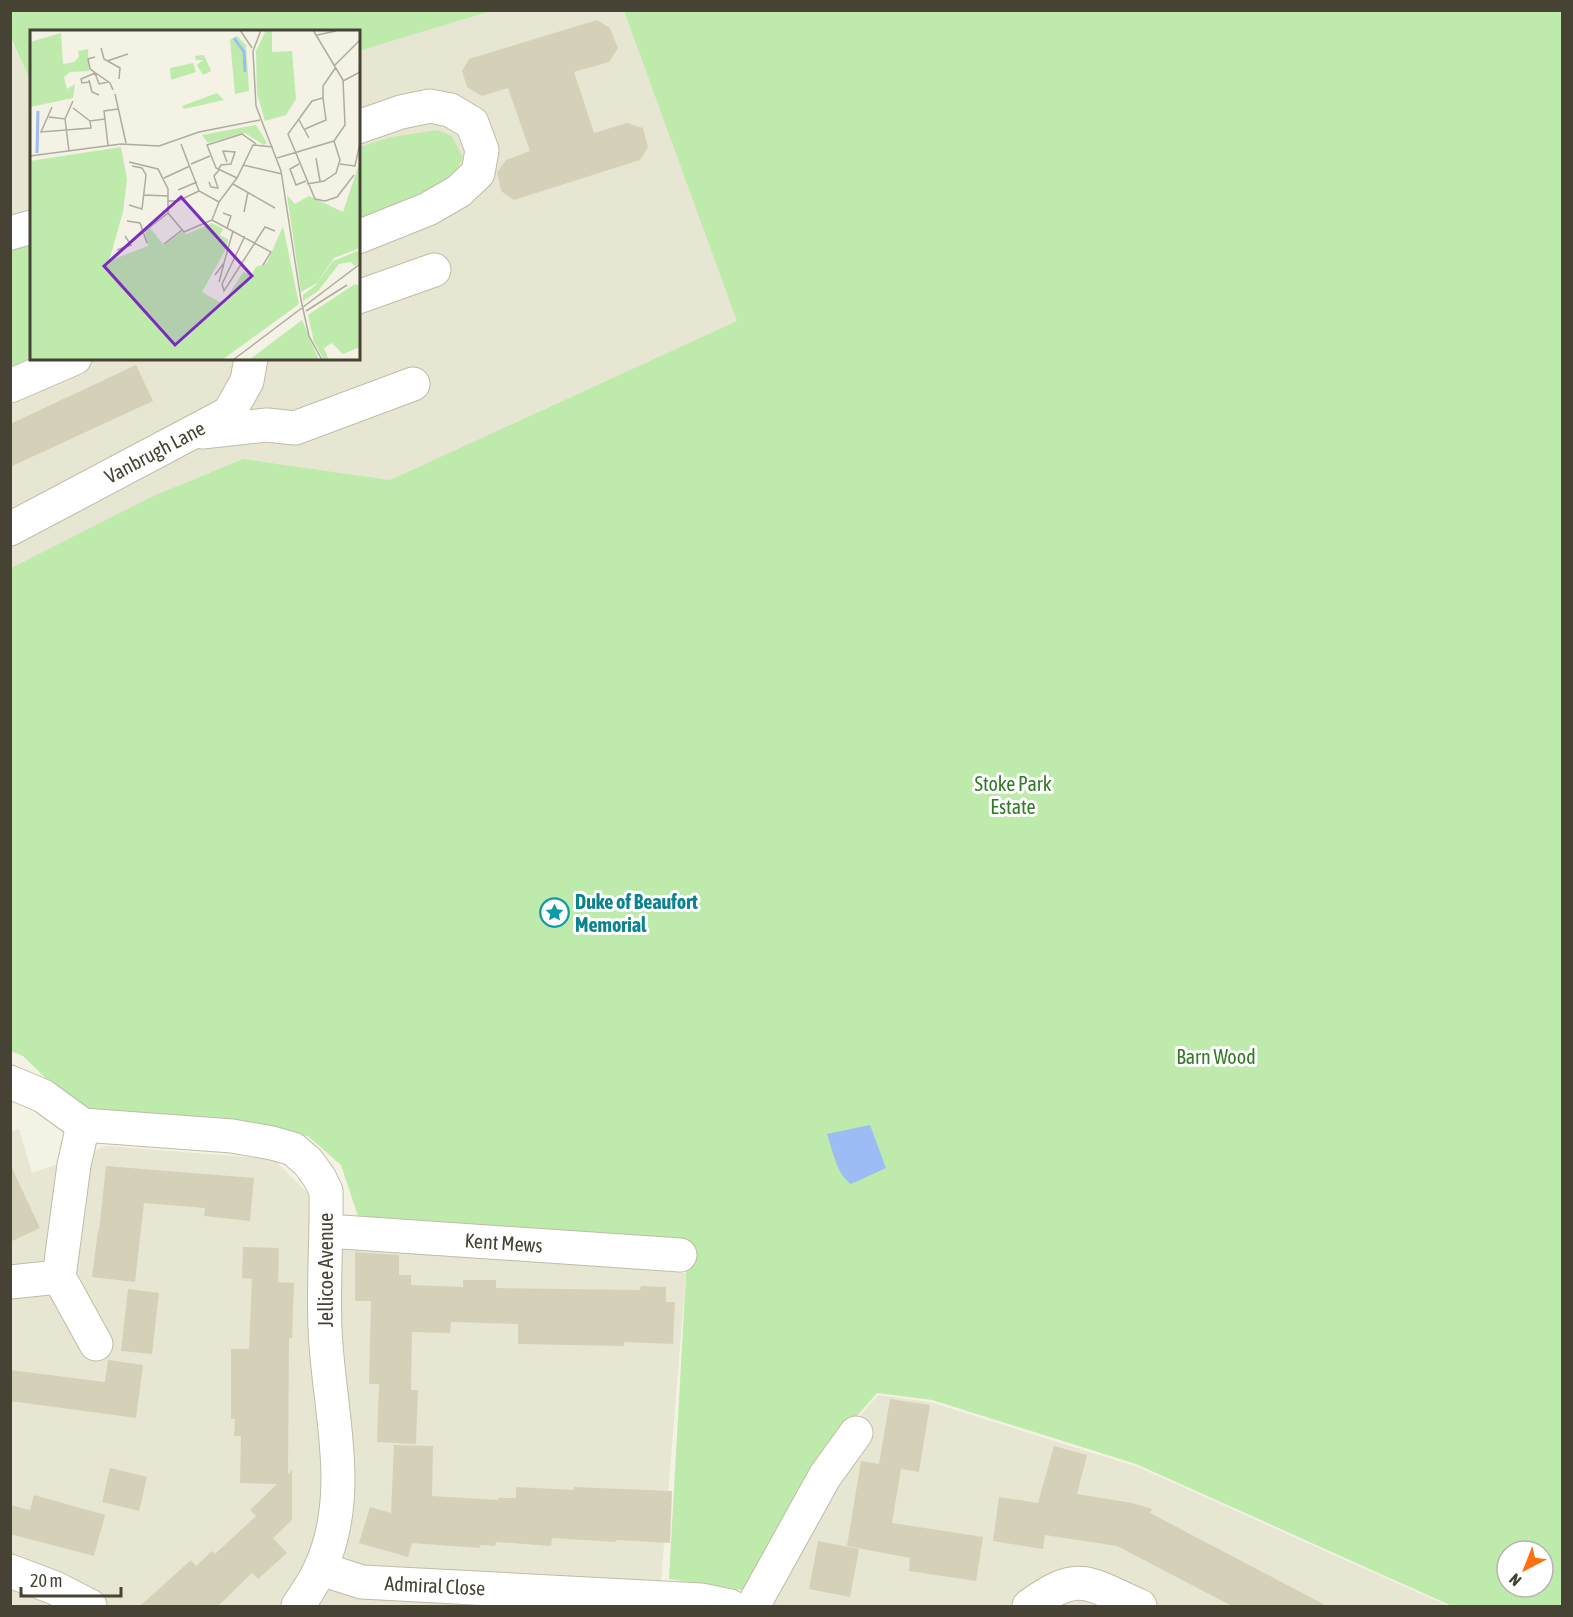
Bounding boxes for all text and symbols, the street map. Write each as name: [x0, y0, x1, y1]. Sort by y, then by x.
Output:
inset map: [30, 30, 360, 360]
street label: Vanbrugh Lane: [101, 416, 209, 488]
park label: Stoke Park Estate: [975, 772, 1052, 818]
place label: Duke of Beaufort Memorial: [575, 890, 698, 936]
place icon: Duke of Beaufort Memorial: [538, 897, 570, 929]
park label: Barn Wood: [1176, 1045, 1256, 1068]
street label: Jellicoe Avenue: [314, 1213, 337, 1327]
street label: Kent Mews: [464, 1228, 543, 1257]
north arrow: [1495, 1539, 1555, 1599]
scale bar: [21, 1560, 122, 1598]
text: 20 m: [30, 1570, 62, 1591]
text: N: [1505, 1570, 1524, 1590]
street label: Admiral Close: [384, 1571, 486, 1600]

